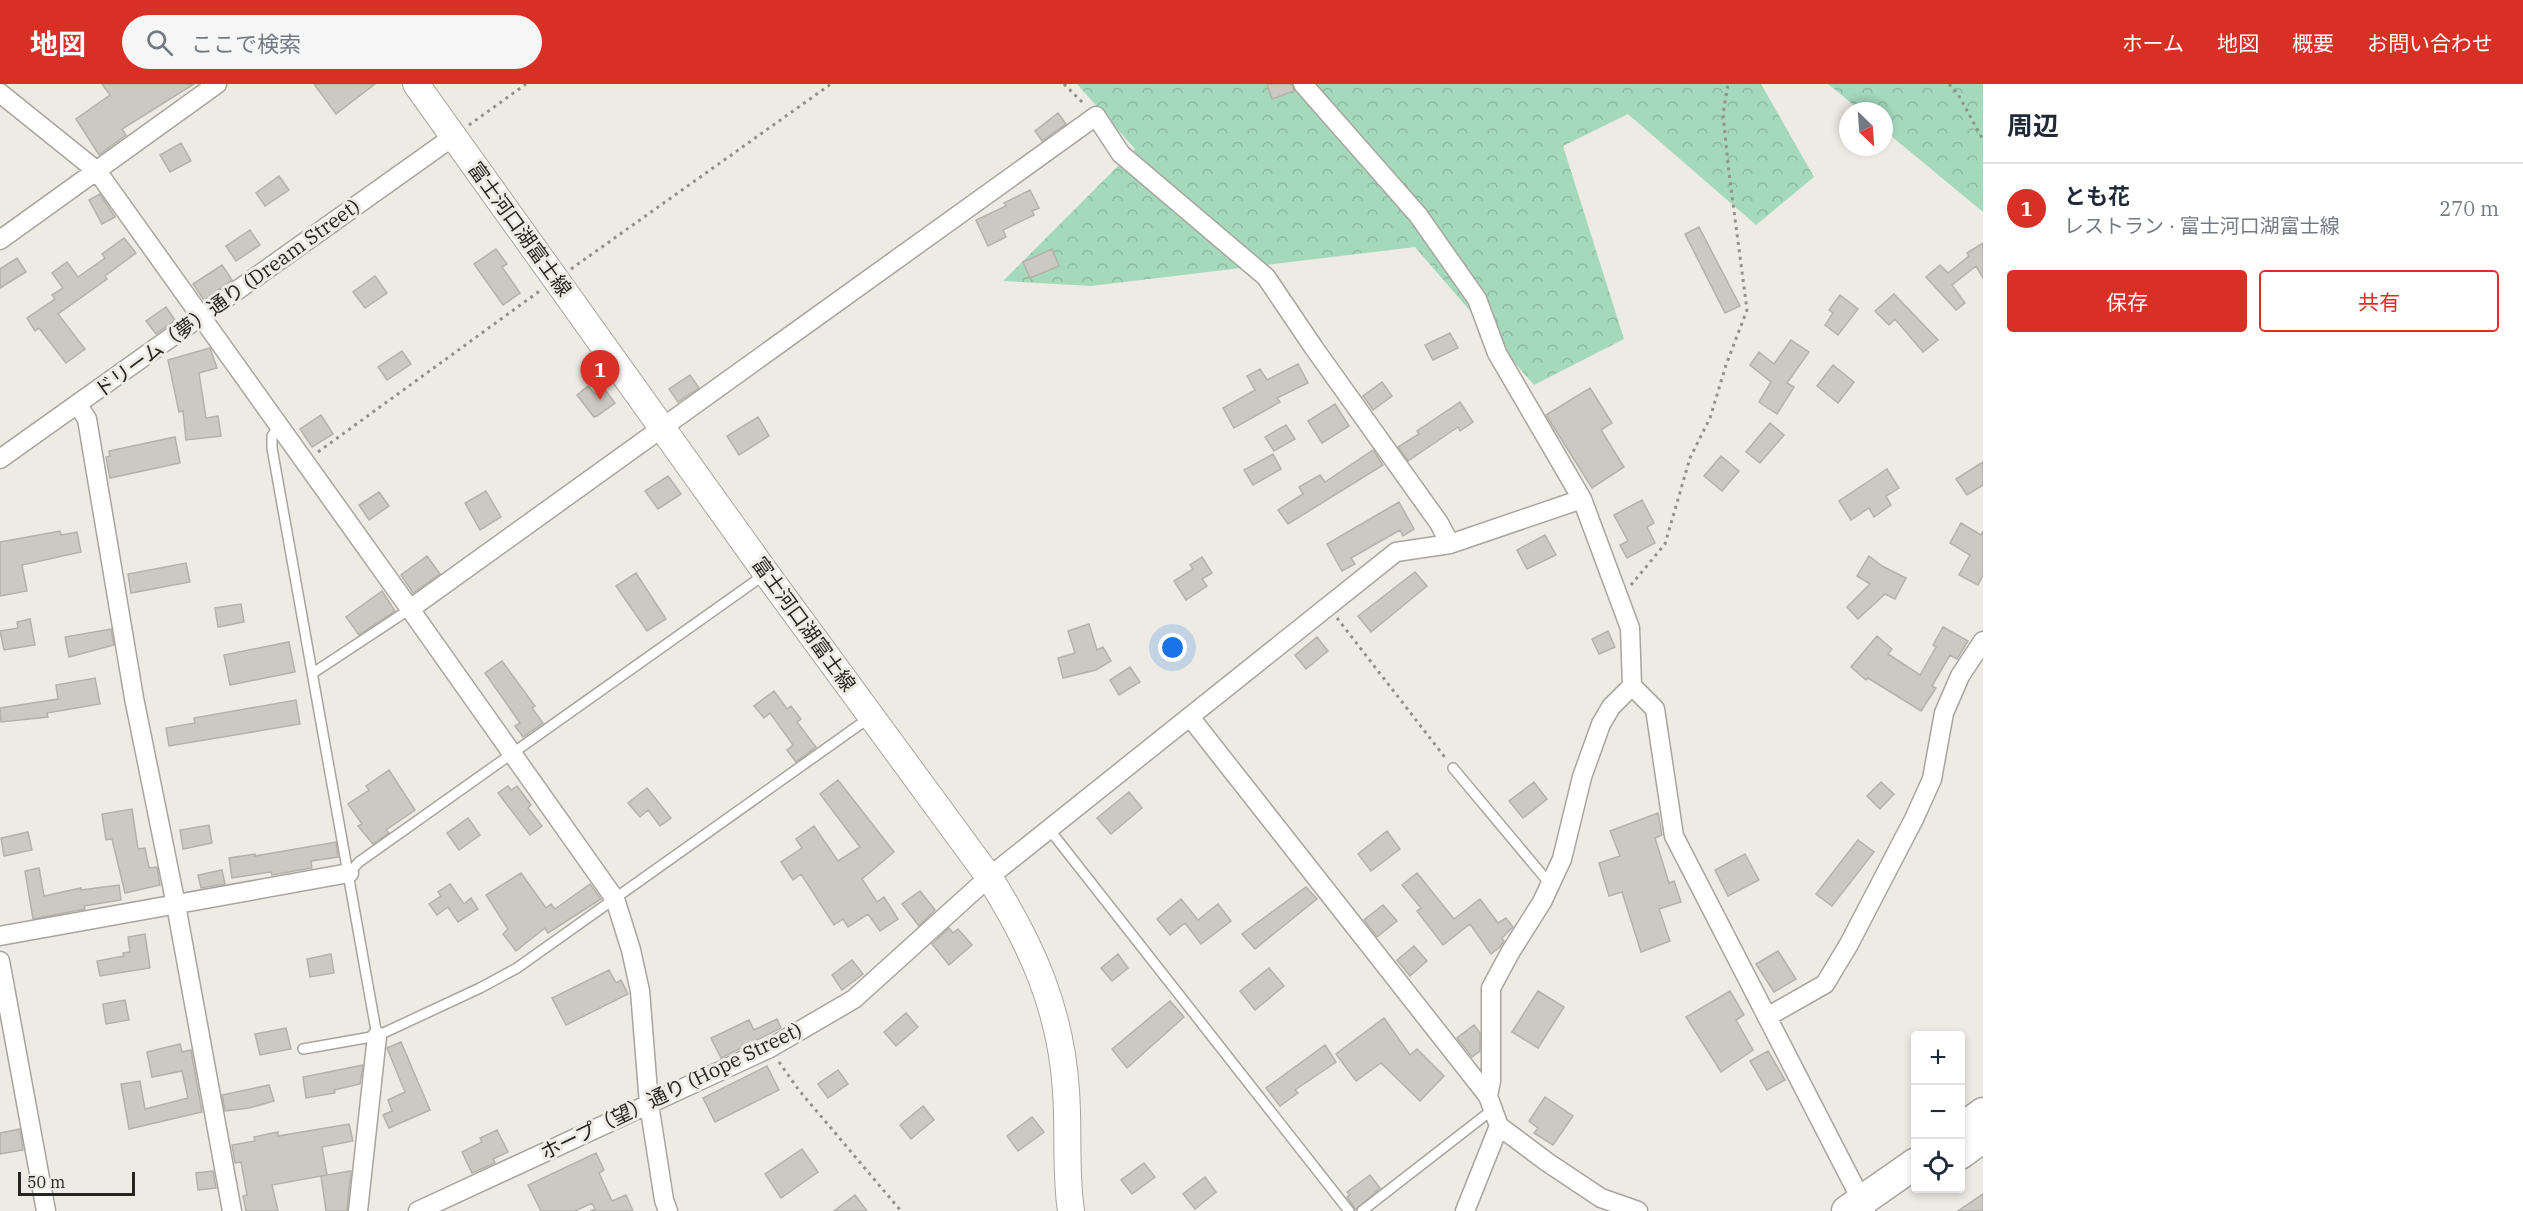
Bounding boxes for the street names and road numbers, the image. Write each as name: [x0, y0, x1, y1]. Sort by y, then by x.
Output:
street label: 富士河口湖富士線: [462, 156, 578, 301]
street label: ドリーム（夢）通り (Dream Street): [89, 192, 365, 403]
street label: 富士河口湖富士線: [746, 551, 862, 696]
street label: ホープ（望）通り (Hope Street): [536, 1015, 806, 1166]

